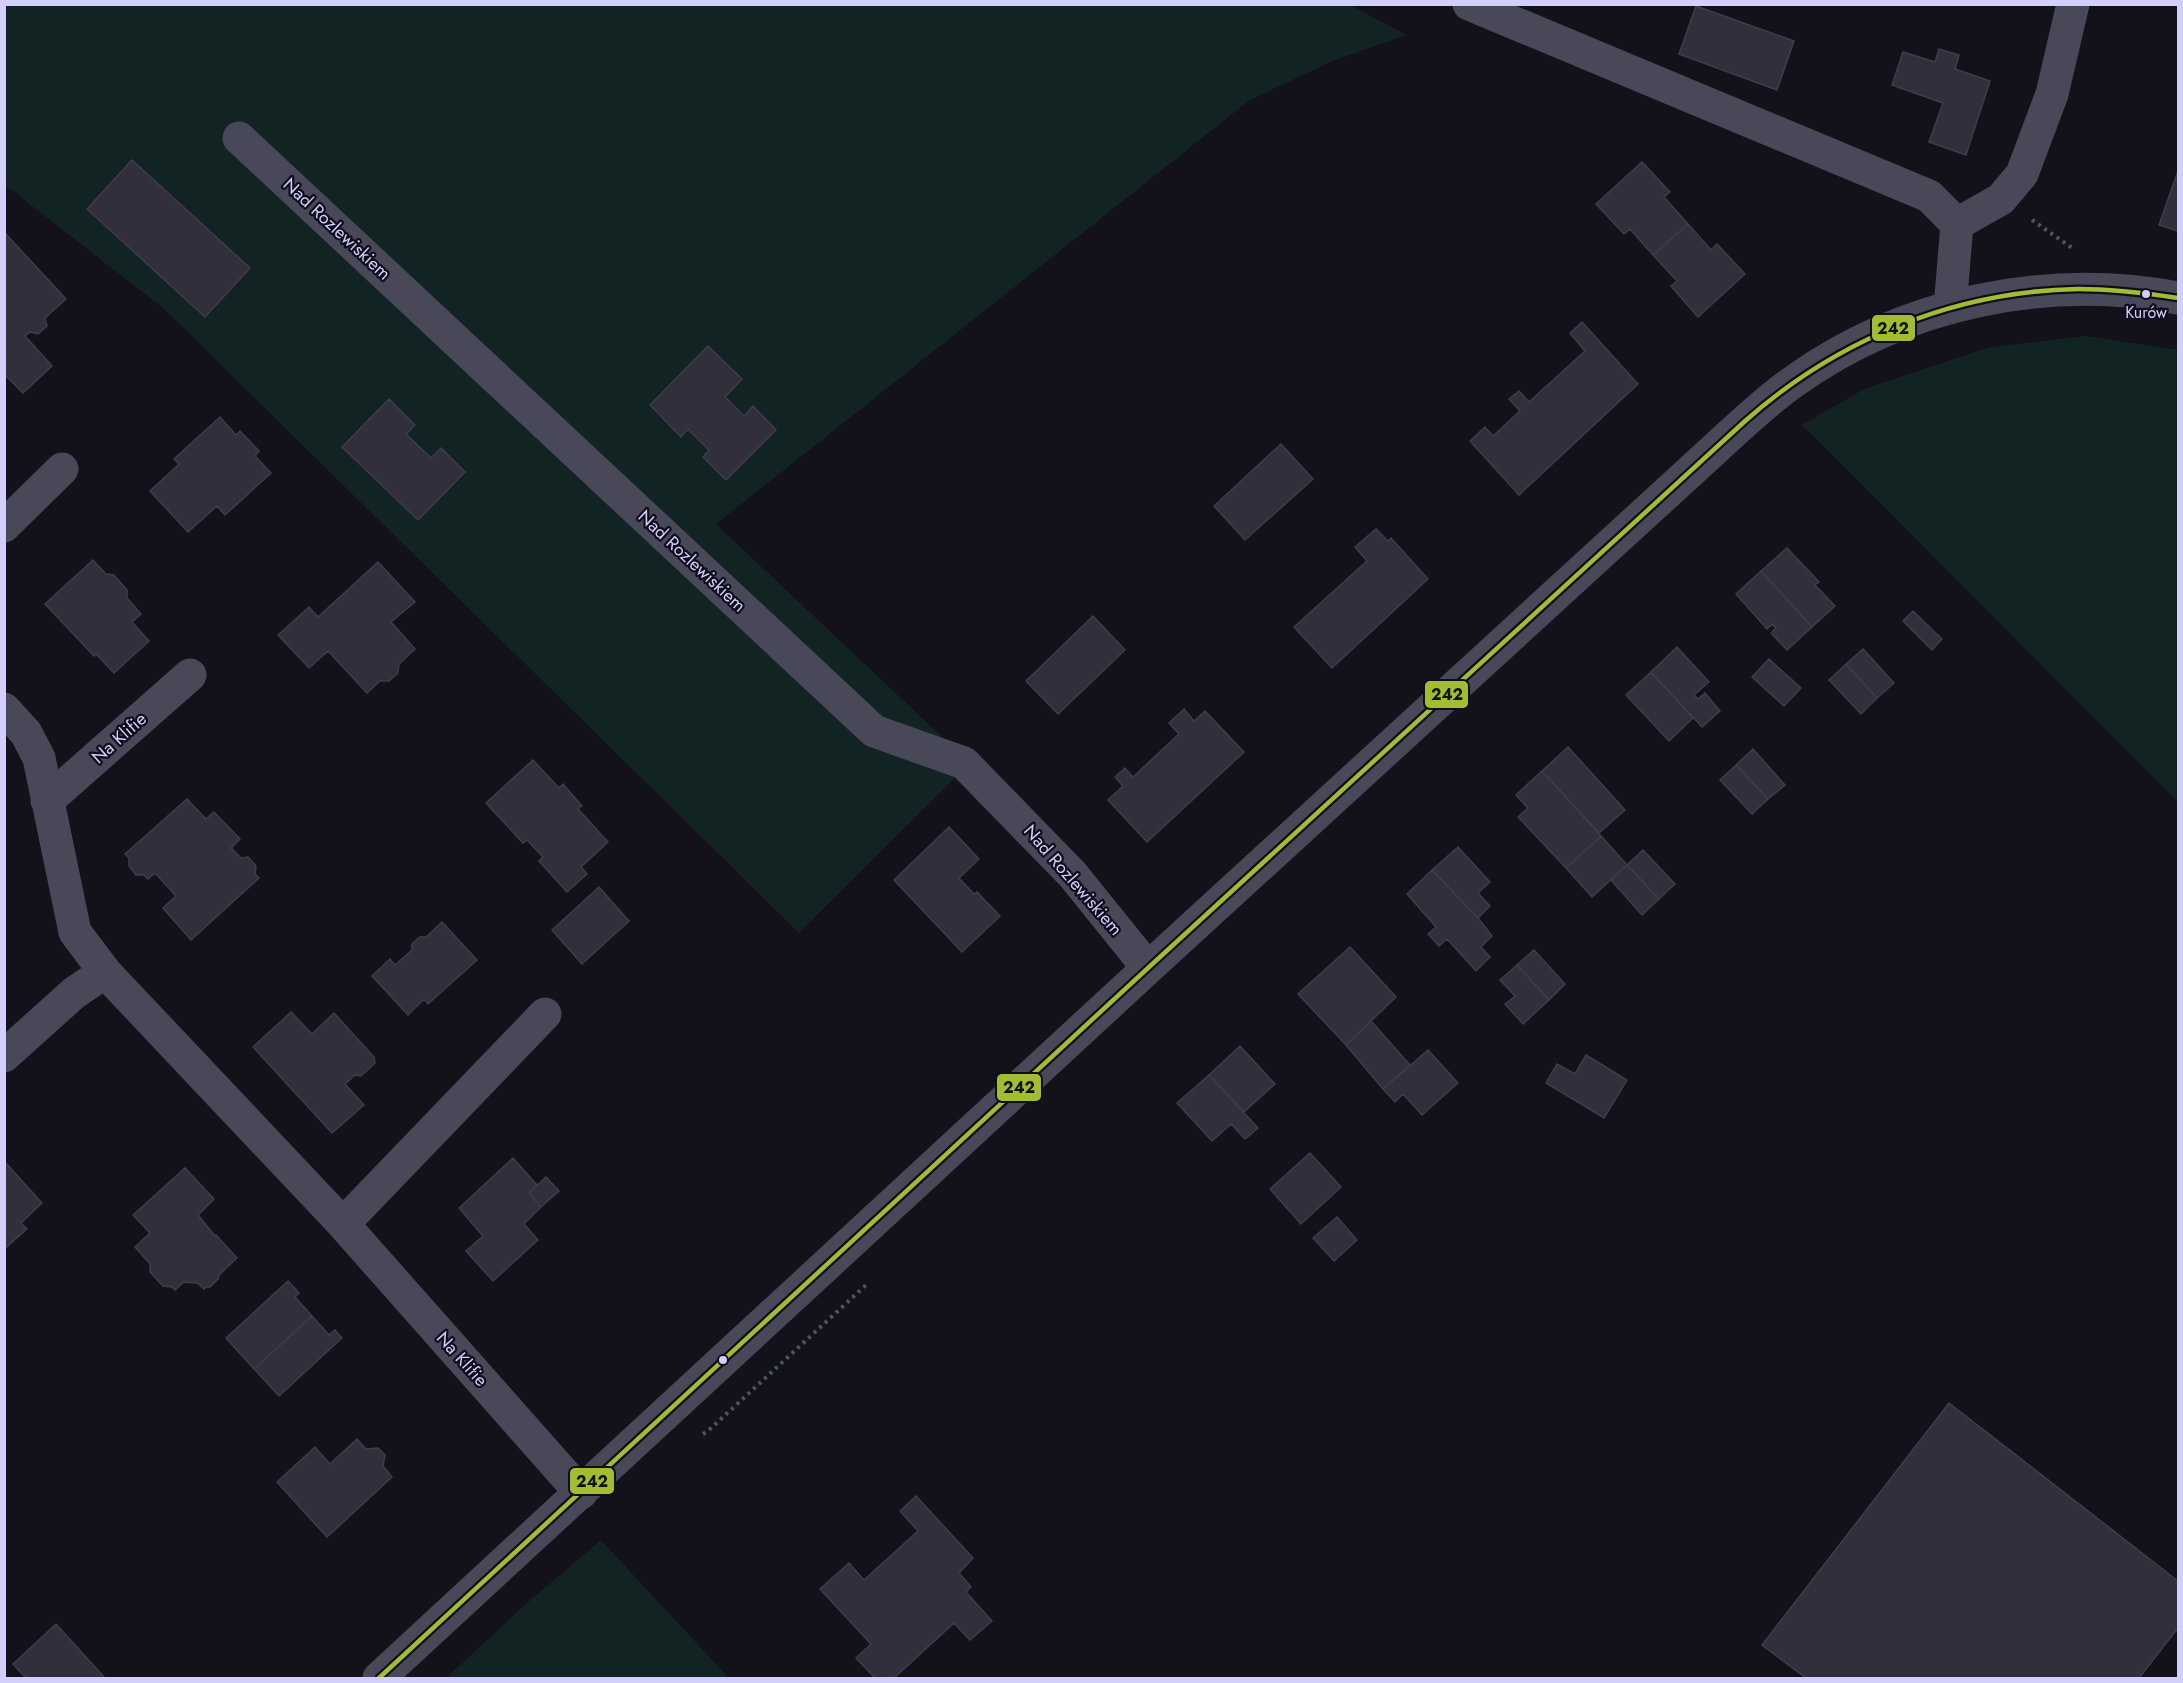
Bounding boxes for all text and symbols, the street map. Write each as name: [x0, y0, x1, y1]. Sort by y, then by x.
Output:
street label: Nad Rozlewiskiem: [277, 172, 397, 286]
marker: Kurów: [2140, 288, 2152, 300]
place label: Kurów: [2125, 301, 2167, 324]
line badge: 242: [1871, 314, 1916, 342]
text: 242: [1877, 317, 1909, 340]
street label: Nad Rozlewiskiem: [632, 504, 752, 618]
line badge: 242: [1424, 680, 1469, 709]
text: 242: [1431, 683, 1463, 706]
street label: Na Klifie: [86, 706, 152, 770]
street label: Nad Rozlewiskiem: [1017, 819, 1129, 941]
line badge: 242: [996, 1073, 1042, 1102]
text: 242: [1003, 1076, 1035, 1099]
street label: Na Klifie: [430, 1326, 494, 1392]
unlabelled marker: [717, 1354, 729, 1366]
line badge: 242: [569, 1467, 615, 1495]
text: 242: [576, 1470, 608, 1493]

